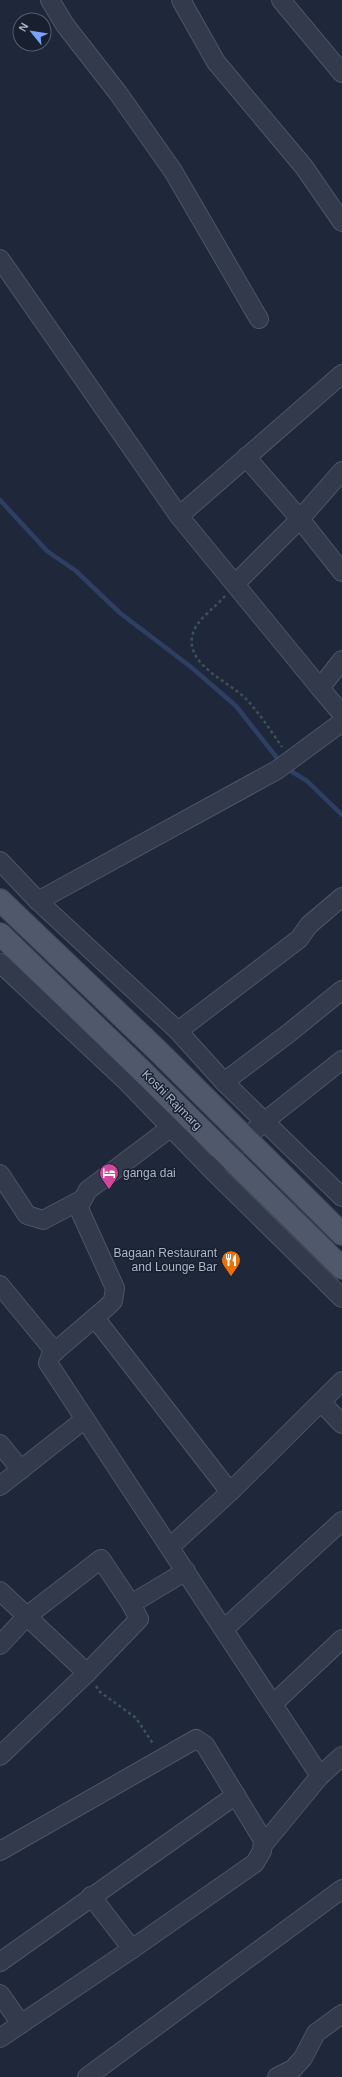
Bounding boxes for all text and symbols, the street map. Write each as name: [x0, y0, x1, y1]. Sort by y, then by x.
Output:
north arrow: [12, 12, 52, 52]
text: N: [16, 21, 31, 33]
street label: Koshi Rajmarg: [139, 1067, 205, 1133]
hotel icon: ganga dai: [98, 1162, 120, 1190]
place label: ganga dai: [123, 1166, 176, 1180]
place label: Bagaan Restaurant and Lounge Bar: [114, 1246, 218, 1274]
restaurant icon: Bagaan Restaurant and Lounge Bar: [220, 1249, 242, 1277]

